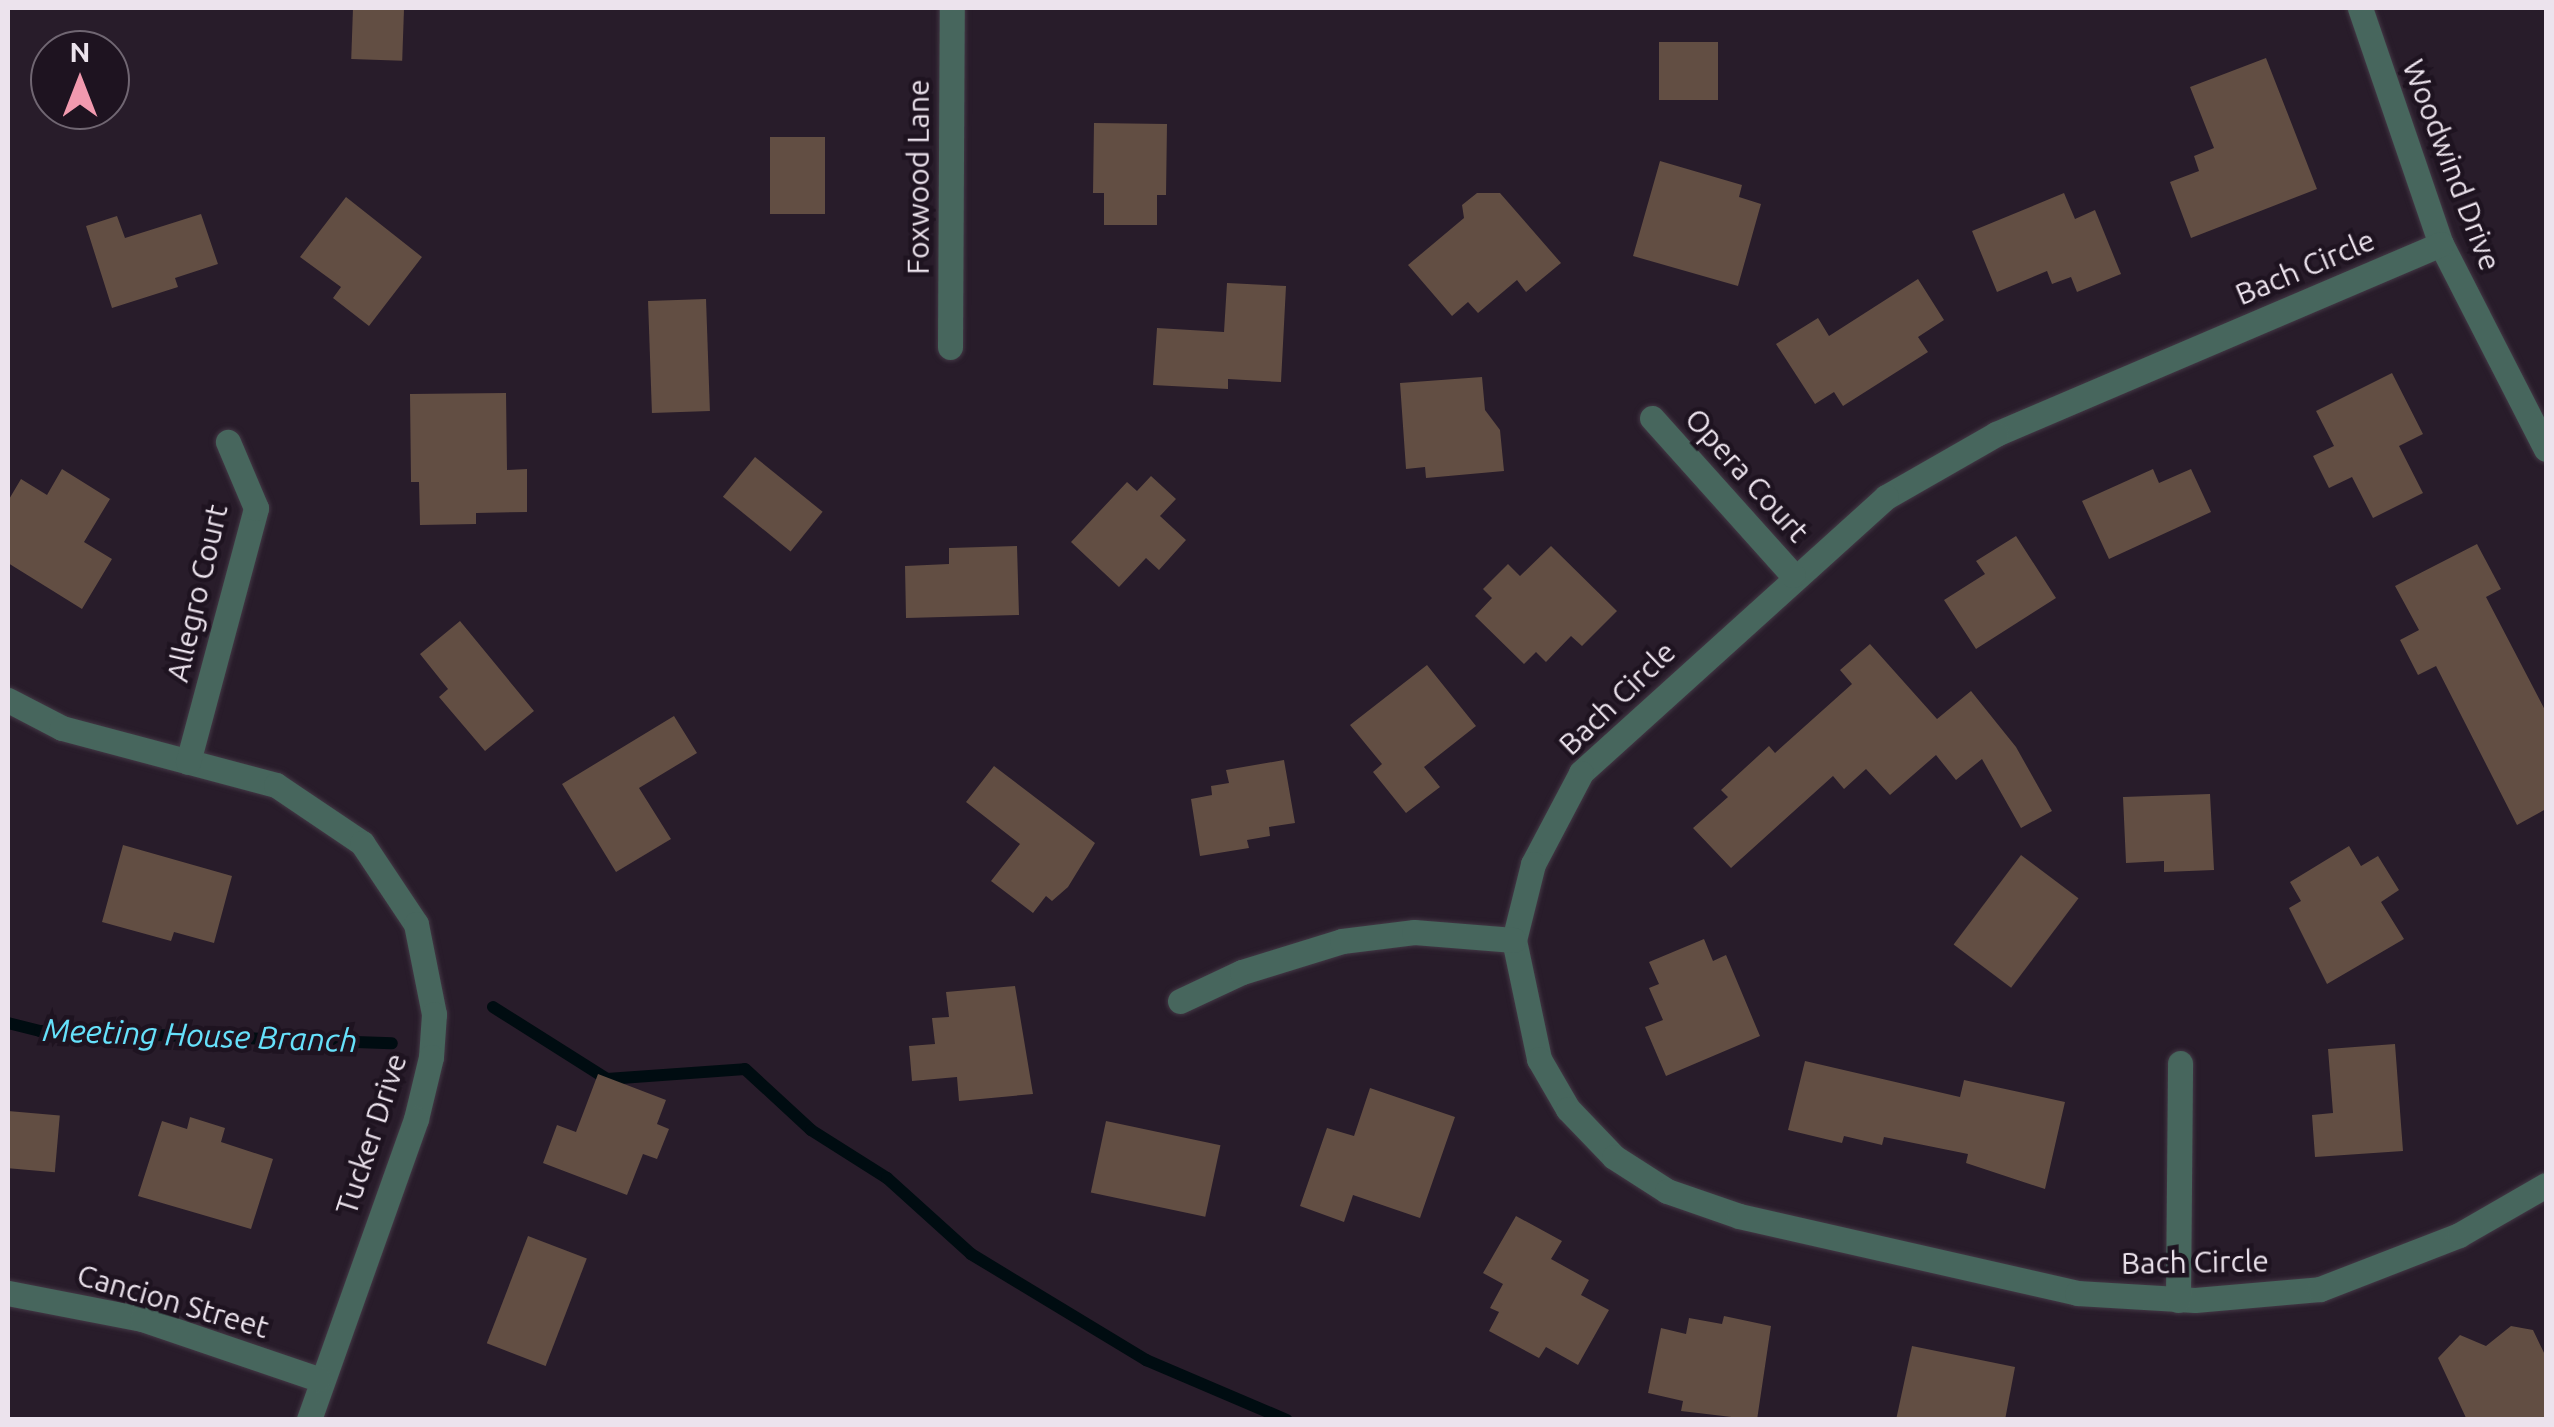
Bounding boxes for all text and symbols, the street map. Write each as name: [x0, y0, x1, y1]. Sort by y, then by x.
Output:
north arrow: [30, 30, 130, 130]
text: N: [70, 36, 90, 67]
street label: Woodwind Drive: [2395, 54, 2509, 276]
street label: Foxwood Lane: [900, 79, 936, 275]
street label: Bach Circle: [2230, 222, 2380, 312]
street label: Opera Court: [1678, 401, 1816, 549]
street label: Allegro Court: [159, 501, 235, 685]
street label: Bach Circle: [1551, 634, 1683, 762]
water label: Meeting House Branch: [42, 1010, 358, 1060]
street label: Tucker Drive: [328, 1049, 414, 1219]
street label: Bach Circle: [2121, 1243, 2269, 1281]
street label: Cancion Street: [73, 1256, 273, 1346]

